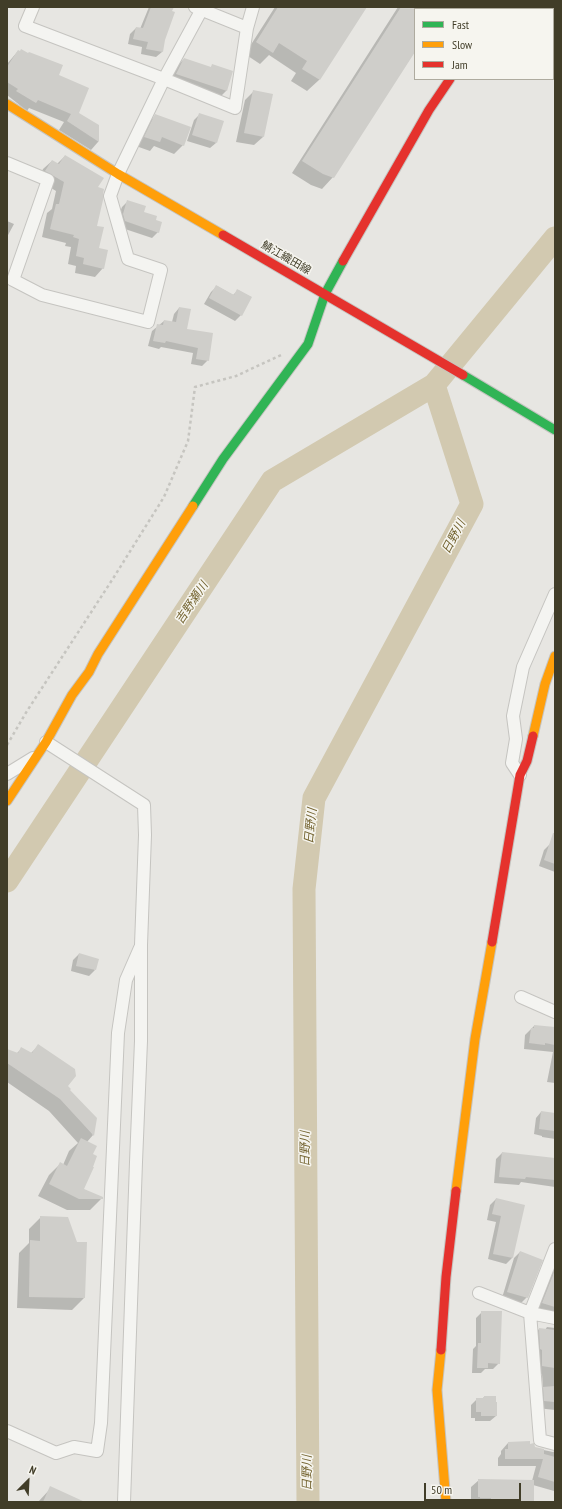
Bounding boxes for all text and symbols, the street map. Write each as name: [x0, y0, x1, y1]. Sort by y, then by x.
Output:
legend: [414, 8, 554, 80]
text: Fast: [452, 17, 469, 32]
text: Slow: [452, 37, 472, 52]
text: Jam: [452, 57, 468, 72]
street label: 鯖江織田線: [259, 239, 313, 277]
water label: 日野川: [439, 518, 469, 556]
water label: 吉野瀬川: [173, 579, 211, 627]
water label: 日野川: [302, 807, 320, 845]
water label: 日野川: [299, 1131, 313, 1167]
water label: 日野川: [301, 1455, 315, 1491]
north arrow: [8, 1461, 48, 1501]
text: N: [27, 1462, 38, 1478]
scale bar: [426, 1475, 523, 1501]
text: 50 m: [431, 1482, 452, 1497]

